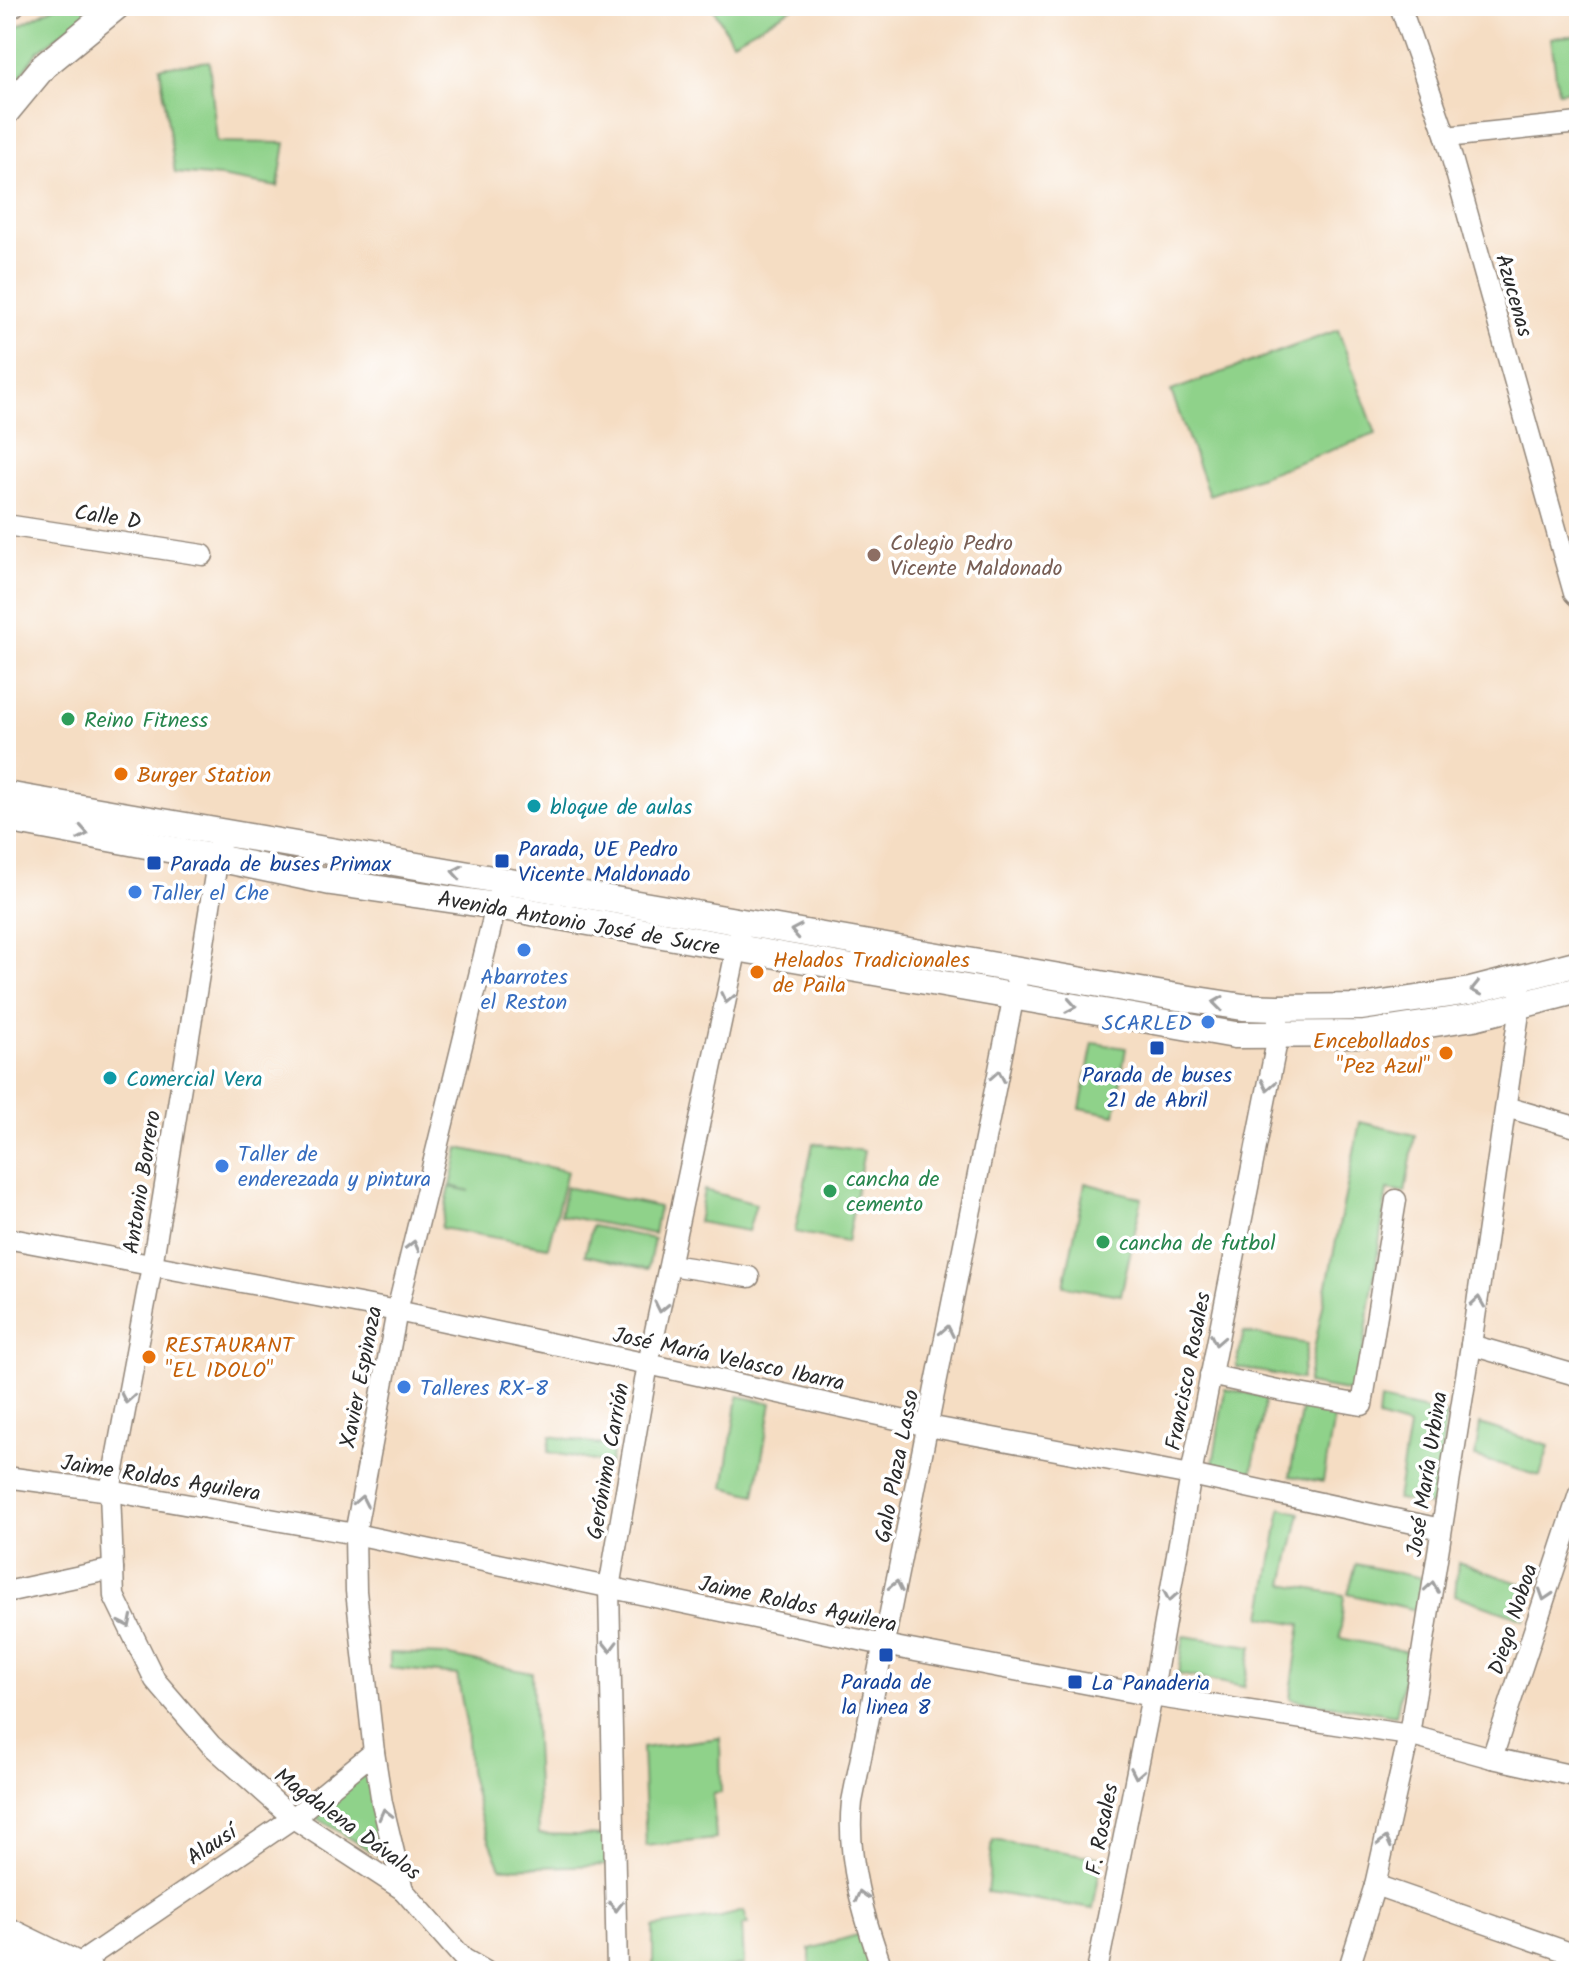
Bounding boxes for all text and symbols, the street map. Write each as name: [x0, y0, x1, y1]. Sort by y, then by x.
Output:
street label: Azucenas: [1484, 250, 1541, 342]
street label: Calle D: [72, 496, 144, 541]
place label: Colegio Pedro Vicente Maldonado: [890, 527, 1063, 587]
marker: Colegio Pedro Vicente Maldonado: [865, 546, 883, 564]
place label: Reino Fitness: [84, 704, 209, 739]
marker: Reino Fitness: [59, 710, 77, 728]
place label: Burger Station: [137, 759, 271, 794]
marker: Burger Station: [112, 765, 130, 783]
place label: bloque de aulas: [550, 791, 693, 826]
marker: bloque de aulas: [525, 797, 543, 815]
one-way arrow: [76, 824, 90, 841]
place label: Parada, UE Pedro Vicente Maldonado: [518, 833, 691, 893]
place label: Parada de buses Primax: [170, 848, 392, 883]
marker: Parada, UE Pedro Vicente Maldonado: [493, 852, 511, 870]
marker: Parada de buses Primax: [145, 854, 163, 872]
one-way arrow: [451, 864, 464, 881]
place label: Taller el Che: [151, 877, 269, 912]
street label: Avenida Antonio José de Sucre: [435, 882, 723, 967]
marker: Taller el Che: [126, 883, 144, 901]
one-way arrow: [789, 923, 803, 940]
marker: Abarrotes el Reston: [515, 941, 533, 959]
place label: Helados Tradicionales de Paila: [773, 944, 970, 1004]
place label: Abarrotes el Reston: [480, 961, 568, 1021]
marker: Helados Tradicionales de Paila: [748, 963, 766, 981]
one-way arrow: [1470, 980, 1484, 997]
one-way arrow: [719, 991, 736, 1004]
one-way arrow: [1211, 995, 1225, 1012]
one-way arrow: [1064, 997, 1078, 1014]
place label: SCARLED: [1102, 1007, 1192, 1042]
marker: SCARLED: [1199, 1013, 1217, 1031]
place label: Encebollados "Pez Azul": [1313, 1025, 1431, 1085]
marker: Parada de buses 21 de Abril: [1148, 1039, 1166, 1057]
marker: Encebollados "Pez Azul": [1437, 1044, 1455, 1062]
place label: Parada de buses 21 de Abril: [1082, 1059, 1233, 1119]
place label: Comercial Vera: [126, 1063, 263, 1098]
marker: Comercial Vera: [101, 1069, 119, 1087]
one-way arrow: [989, 1069, 1006, 1083]
one-way arrow: [1260, 1078, 1277, 1092]
street label: Antonio Borrero: [115, 1108, 172, 1257]
place label: Taller de enderezada y pintura: [238, 1138, 431, 1198]
marker: Taller de enderezada y pintura: [213, 1157, 231, 1175]
place label: cancha de cemento: [846, 1163, 940, 1223]
marker: cancha de cemento: [821, 1182, 839, 1200]
place label: cancha de futbol: [1119, 1227, 1276, 1262]
marker: cancha de futbol: [1094, 1233, 1112, 1251]
one-way arrow: [404, 1240, 421, 1253]
street label: Francisco Rosales: [1157, 1289, 1222, 1454]
one-way arrow: [1468, 1296, 1485, 1309]
one-way arrow: [653, 1300, 670, 1313]
street label: Xavier Espinoza: [332, 1303, 393, 1452]
street label: José María Velasco Ibarra: [609, 1319, 848, 1402]
one-way arrow: [938, 1324, 955, 1338]
place label: RESTAURANT "EL IDOLO": [165, 1329, 296, 1389]
one-way arrow: [1210, 1334, 1227, 1347]
marker: RESTAURANT "EL IDOLO": [140, 1348, 158, 1366]
place label: Talleres RX-8: [420, 1372, 549, 1407]
marker: Talleres RX-8: [395, 1378, 413, 1396]
street label: Gerónimo Carrión: [578, 1380, 640, 1543]
street label: Galo Plaza Lasso: [866, 1387, 930, 1546]
street label: José María Urbina: [1398, 1389, 1459, 1559]
one-way arrow: [120, 1391, 137, 1405]
street label: Jaime Roldos Aguilera: [58, 1446, 263, 1513]
one-way arrow: [352, 1494, 369, 1508]
street label: Diego Noboa: [1480, 1560, 1549, 1680]
street label: Jaime Roldos Aguilera: [695, 1567, 900, 1644]
one-way arrow: [887, 1579, 904, 1593]
one-way arrow: [1423, 1580, 1440, 1594]
one-way arrow: [1539, 1587, 1555, 1601]
one-way arrow: [1162, 1589, 1179, 1603]
one-way arrow: [117, 1614, 133, 1628]
one-way arrow: [601, 1640, 619, 1653]
marker: Parada de la linea 8: [877, 1646, 895, 1664]
place label: Parada de la linea 8: [841, 1666, 932, 1726]
place label: La Panaderia: [1091, 1667, 1210, 1702]
marker: La Panaderia: [1066, 1673, 1084, 1691]
street label: Magdalena Dávalos: [266, 1760, 428, 1891]
one-way arrow: [1129, 1766, 1146, 1779]
street label: F. Rosales: [1077, 1780, 1130, 1878]
one-way arrow: [378, 1808, 395, 1821]
street label: Alausí: [180, 1814, 248, 1876]
one-way arrow: [1375, 1836, 1392, 1850]
one-way arrow: [853, 1890, 870, 1904]
one-way arrow: [607, 1900, 625, 1913]

